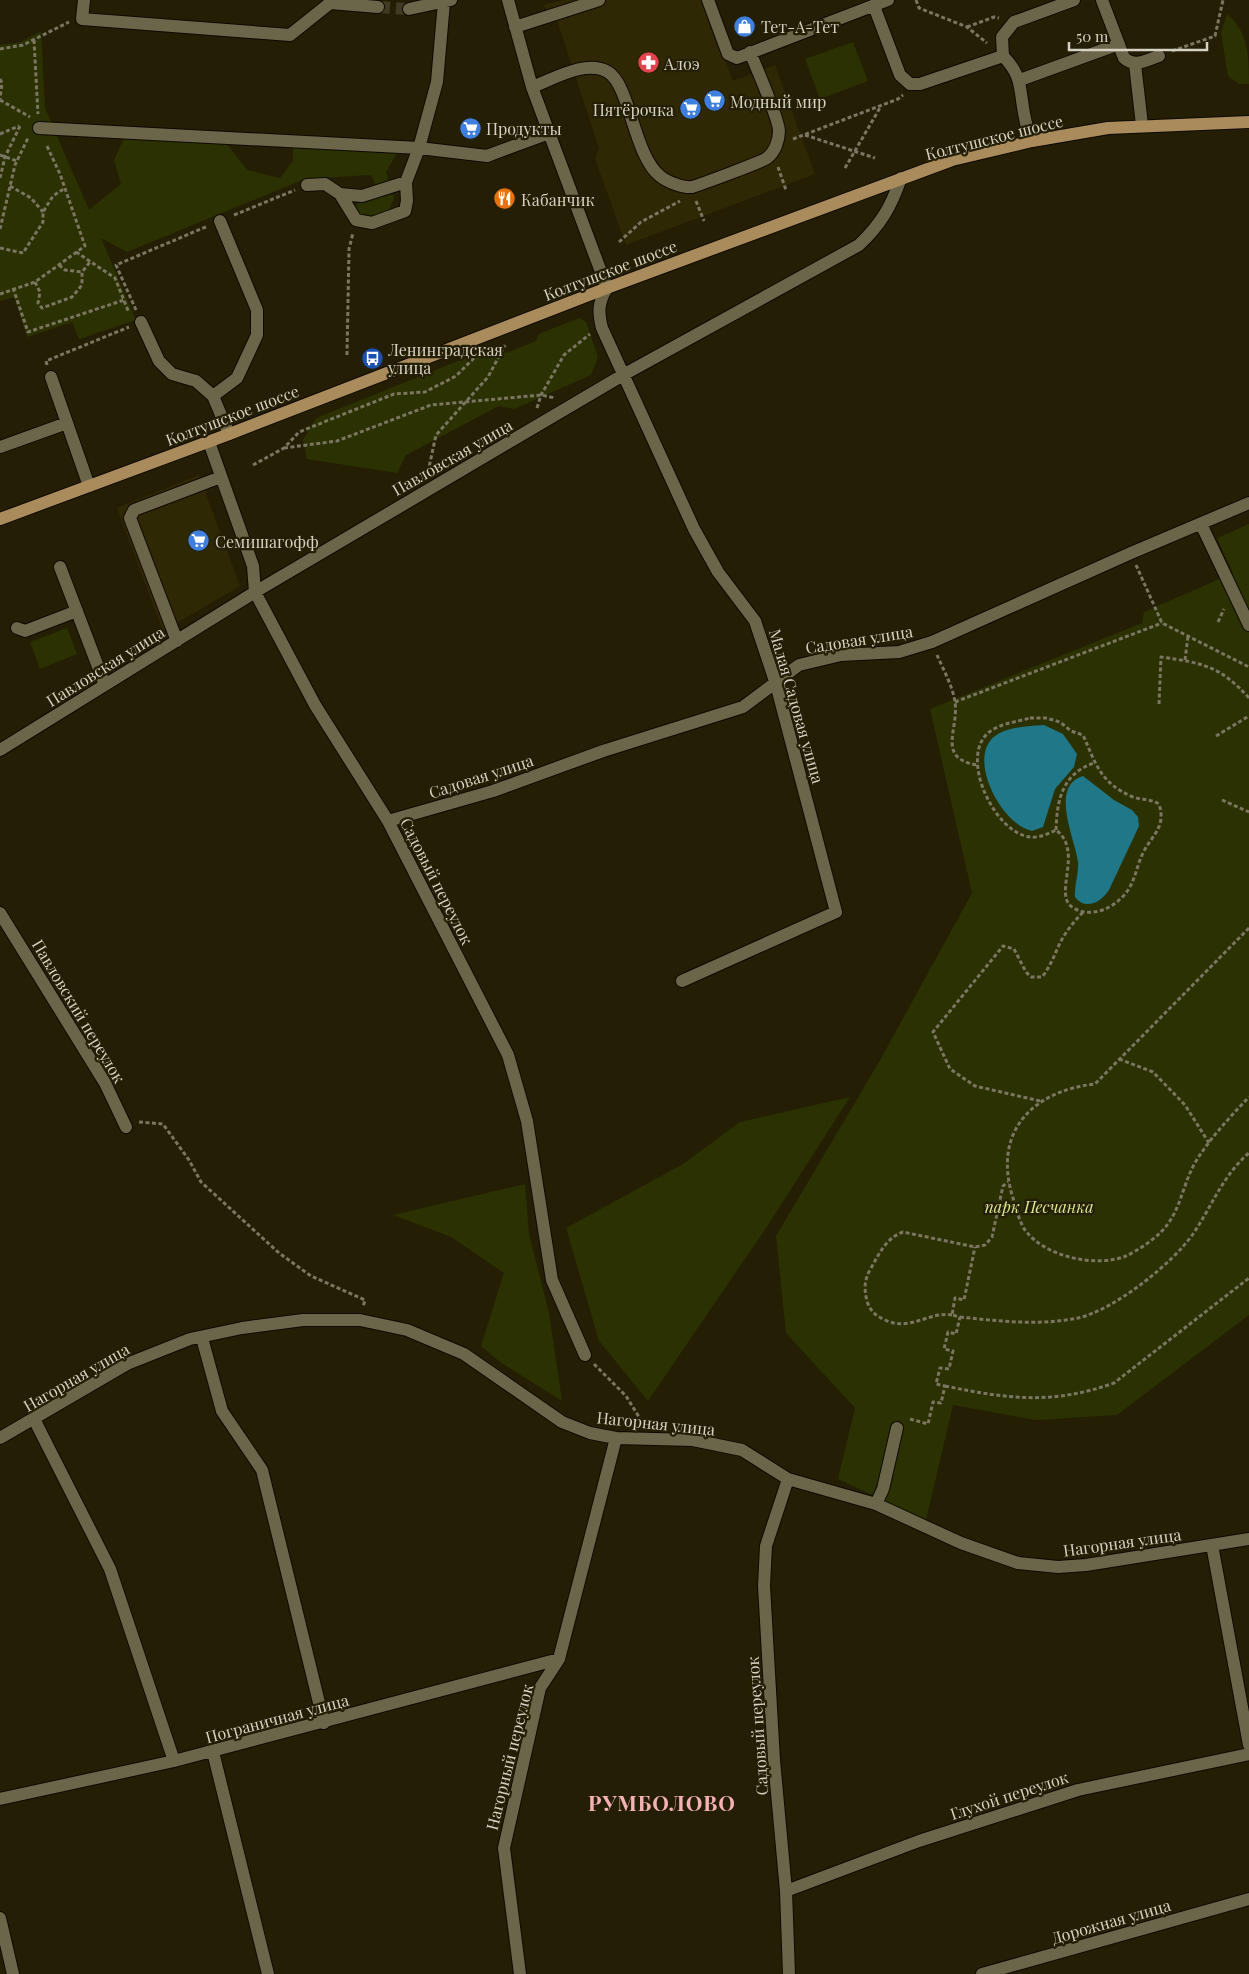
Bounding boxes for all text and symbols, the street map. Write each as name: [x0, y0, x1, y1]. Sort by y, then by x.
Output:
shop icon: Тет-А-Тет: [733, 14, 757, 38]
place label: Тет-А-Тет: [761, 16, 839, 37]
scale bar: [1069, 20, 1206, 52]
text: 50 m: [1076, 26, 1109, 46]
pharmacy icon: Алоэ: [636, 51, 660, 75]
place label: Алоэ: [663, 53, 700, 74]
supermarket icon: Модный мир: [702, 89, 726, 113]
place label: Модный мир: [730, 91, 826, 112]
supermarket icon: Пятёрочка: [678, 97, 702, 121]
place label: Пятёрочка: [593, 99, 674, 120]
street label: Колтушское шоссе: [923, 110, 1065, 164]
supermarket icon: Продукты: [458, 116, 482, 140]
place label: Продукты: [486, 118, 562, 139]
restaurant icon: Кабанчик: [493, 187, 517, 211]
place label: Кабанчик: [521, 189, 595, 210]
street label: Колтушское шоссе: [540, 235, 680, 305]
place label: Ленинградская улица: [387, 339, 503, 378]
bus stop icon: Ленинградская улица: [360, 346, 384, 370]
street label: Колтушское шоссе: [162, 380, 302, 450]
street label: Павловская улица: [388, 414, 516, 500]
supermarket icon: Семишагофф: [187, 529, 211, 553]
place label: Семишагофф: [215, 531, 319, 552]
street label: Садовая улица: [804, 620, 914, 658]
street label: Павловская улица: [42, 621, 168, 711]
street label: Малая Садовая улица: [765, 626, 829, 786]
street label: Садовая улица: [426, 749, 536, 803]
street label: Садовый переулок: [396, 814, 478, 948]
street label: Павловский переулок: [28, 935, 130, 1087]
park label: парк Песчанка: [984, 1196, 1094, 1217]
street label: Нагорная улица: [19, 1338, 133, 1416]
street label: Нагорная улица: [596, 1406, 716, 1440]
street label: Нагорная улица: [1062, 1523, 1182, 1561]
street label: Садовый переулок: [742, 1656, 772, 1796]
street label: Нагорный переулок: [481, 1682, 537, 1832]
street label: Пограничная улица: [203, 1689, 351, 1747]
street label: Глухой переулок: [947, 1766, 1071, 1824]
district label: РУМБОЛОВО: [588, 1788, 736, 1816]
street label: Дорожная улица: [1049, 1894, 1173, 1948]

